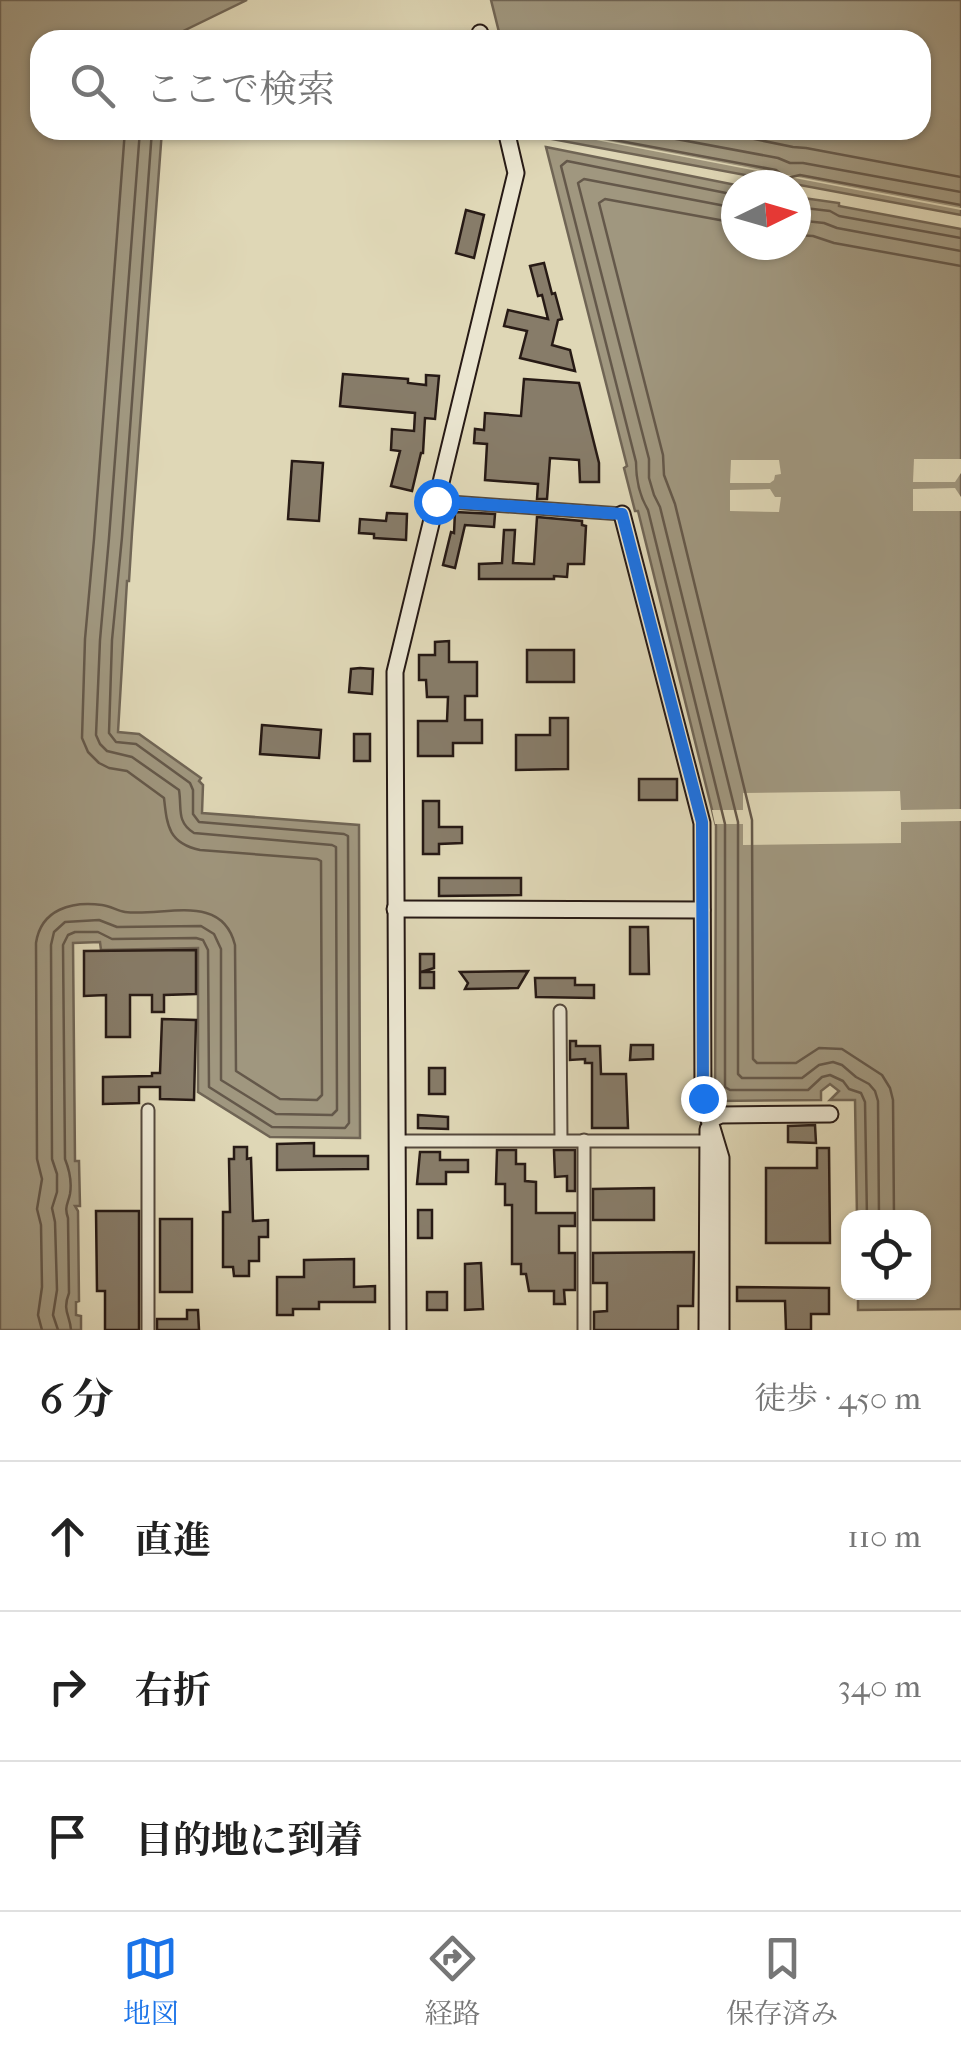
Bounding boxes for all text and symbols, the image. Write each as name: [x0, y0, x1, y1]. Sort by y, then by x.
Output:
search box: [30, 30, 931, 140]
icon: search: [65, 58, 120, 113]
text: ここで検索: [145, 67, 335, 112]
north arrow: [721, 170, 811, 260]
route start: [414, 479, 460, 525]
route end: [681, 1076, 727, 1122]
map controls: [841, 1210, 931, 1300]
button: locate: [841, 1210, 931, 1300]
text: 6 分: [40, 1375, 114, 1424]
text: 徒歩 · 450 m: [754, 1380, 921, 1417]
icon: ahead: [40, 1509, 95, 1564]
text: 直進: [135, 1518, 211, 1563]
text: 110 m: [847, 1518, 921, 1555]
icon: right: [40, 1659, 95, 1714]
text: 右折: [135, 1668, 211, 1713]
text: 340 m: [838, 1668, 921, 1705]
icon: arrive: [40, 1809, 95, 1864]
text: 目的地に到着: [135, 1818, 363, 1863]
tab: 地図: [123, 1931, 179, 2031]
tab: 経路: [424, 1931, 480, 2031]
tab: 保存済み: [726, 1931, 838, 2031]

